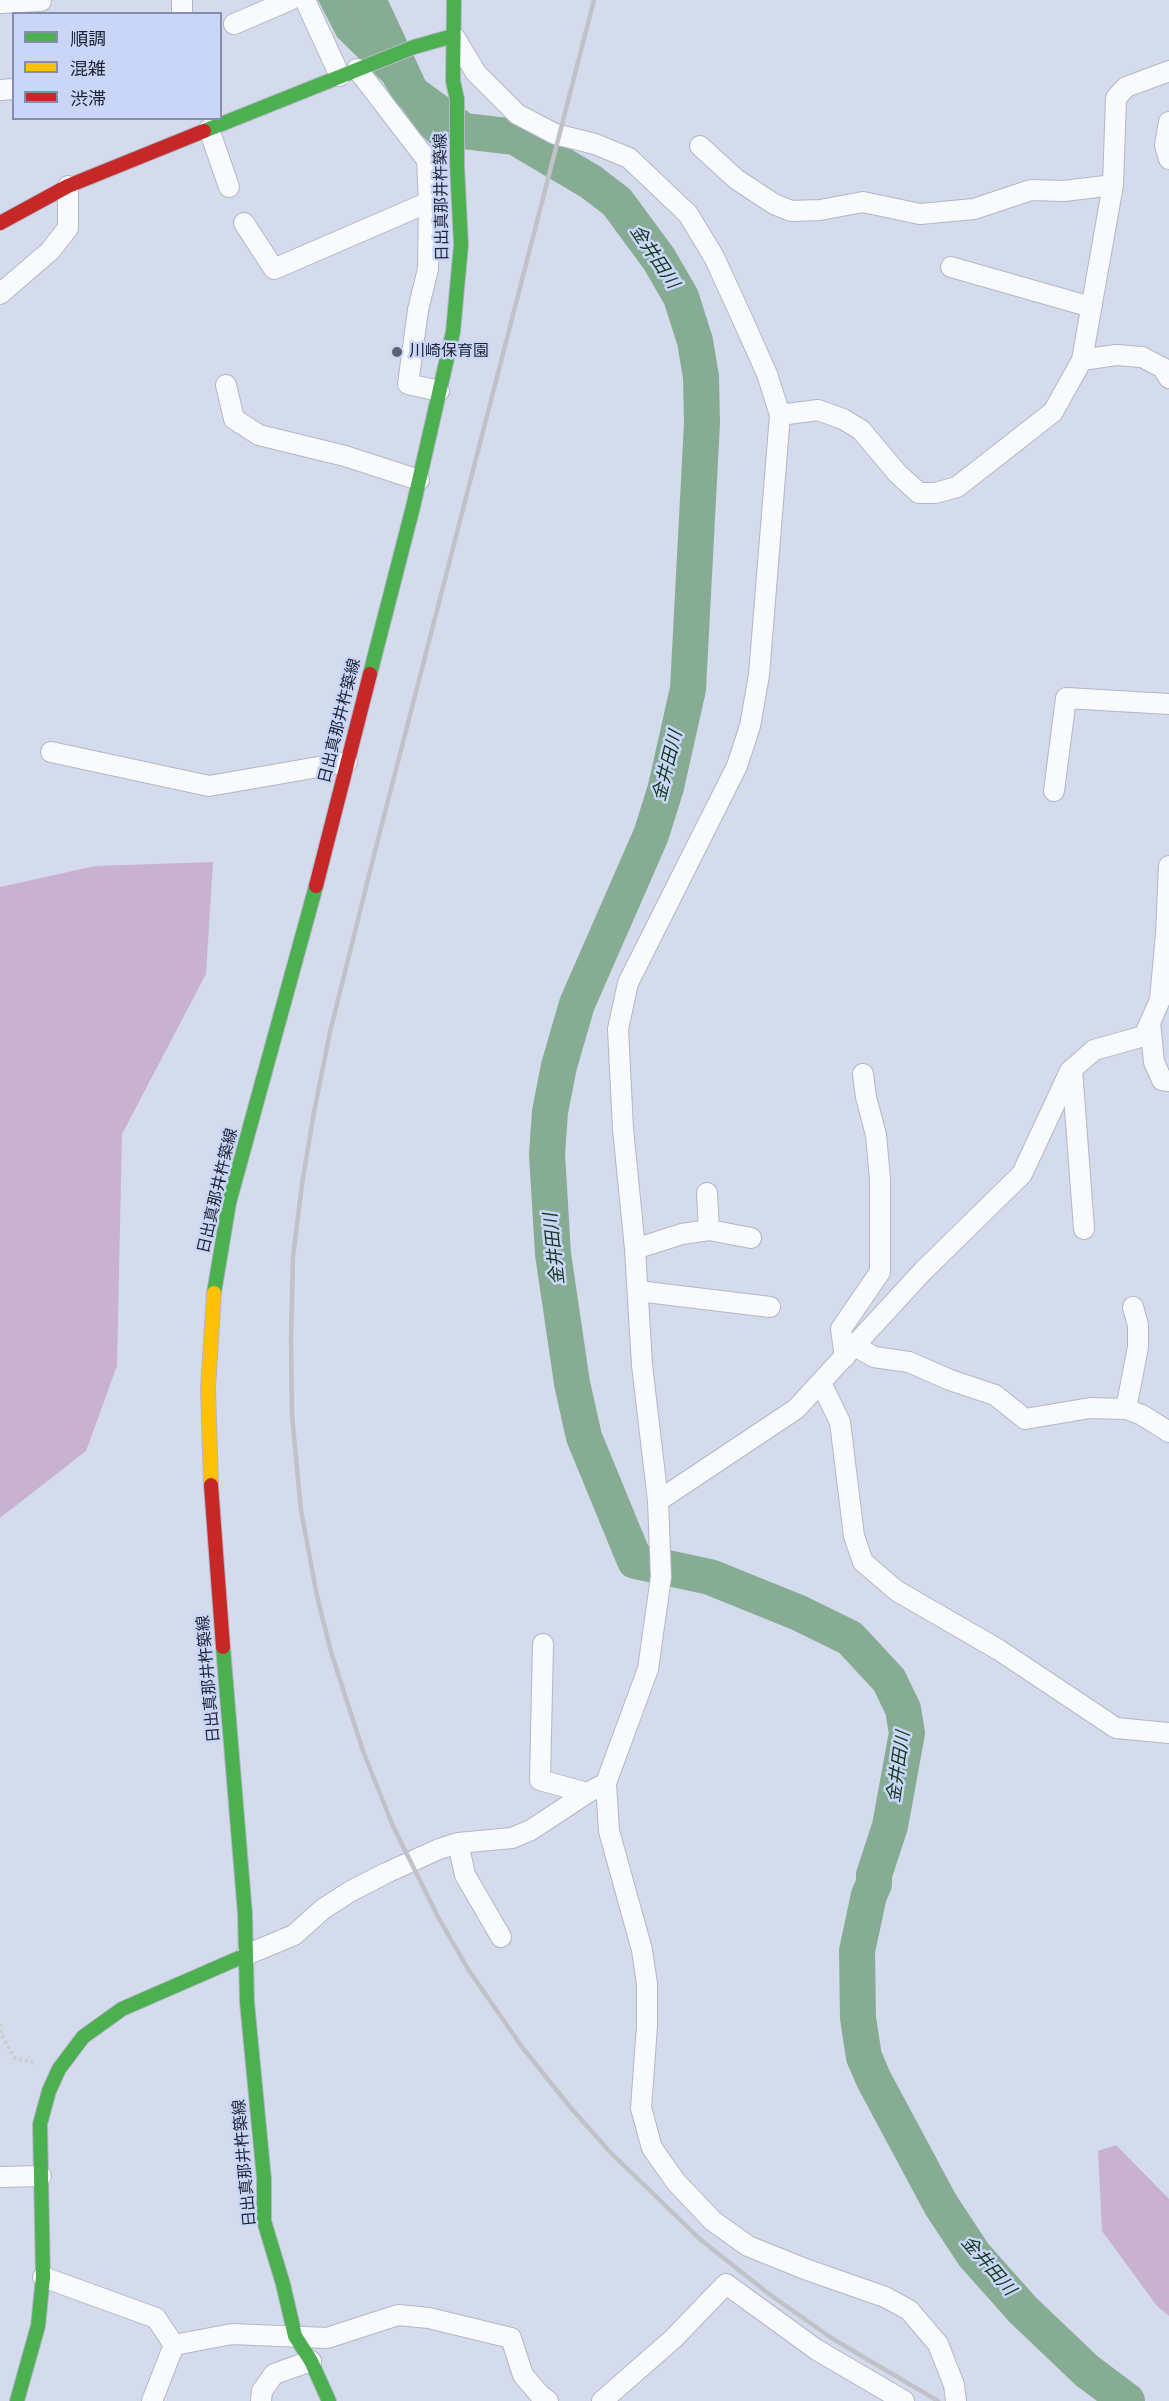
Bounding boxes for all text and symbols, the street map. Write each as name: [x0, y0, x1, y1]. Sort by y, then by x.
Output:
legend: [12, 12, 222, 120]
text: 順調: [70, 28, 106, 50]
text: 混雑: [70, 58, 106, 80]
text: 渋滞: [70, 88, 106, 110]
street label: 日出真那井杵築線: [431, 133, 453, 261]
water label: 金井田川: [625, 221, 683, 293]
place label: 川崎保育園: [409, 342, 489, 362]
marker: 川崎保育園: [390, 345, 404, 359]
street label: 日出真那井杵築線: [315, 657, 365, 785]
water label: 金井田川: [649, 728, 687, 804]
street label: 日出真那井杵築線: [194, 1126, 242, 1256]
water label: 金井田川: [540, 1212, 570, 1286]
street label: 日出真那井杵築線: [194, 1614, 224, 1744]
water label: 金井田川: [883, 1730, 915, 1804]
street label: 日出真那井杵築線: [230, 2098, 260, 2228]
water label: 金井田川: [956, 2232, 1020, 2300]

